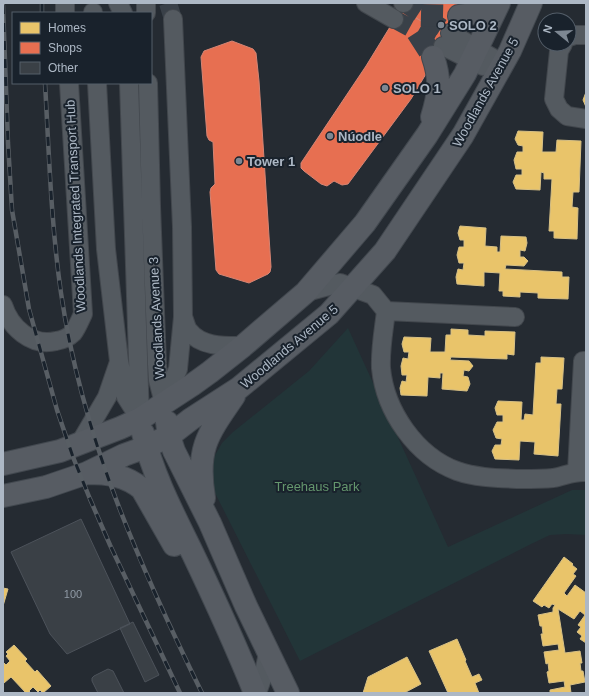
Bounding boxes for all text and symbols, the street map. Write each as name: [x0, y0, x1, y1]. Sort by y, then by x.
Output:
legend: [12, 12, 152, 84]
north arrow: [537, 12, 577, 52]
place label: SOLO 2: [449, 18, 497, 33]
marker: SOLO 2: [436, 20, 446, 30]
text: Homes: [48, 21, 86, 35]
text: N: [541, 23, 554, 35]
street label: Woodlands Avenue 5: [449, 35, 522, 149]
text: Shops: [48, 41, 82, 55]
text: Other: [48, 61, 78, 75]
place label: SOLO 1: [393, 81, 441, 96]
marker: SOLO 1: [380, 83, 390, 93]
street label: Woodlands Integrated Transport Hub: [62, 99, 89, 313]
place label: Núodle: [338, 129, 382, 144]
marker: Núodle: [325, 131, 335, 141]
place label: Tower 1: [247, 154, 295, 169]
marker: Tower 1: [234, 156, 244, 166]
street label: Woodlands Avenue 3: [146, 256, 167, 379]
street label: Woodlands Avenue 5: [238, 301, 341, 391]
park label: Treehaus Park: [275, 479, 360, 494]
house number: 100: [64, 588, 82, 600]

